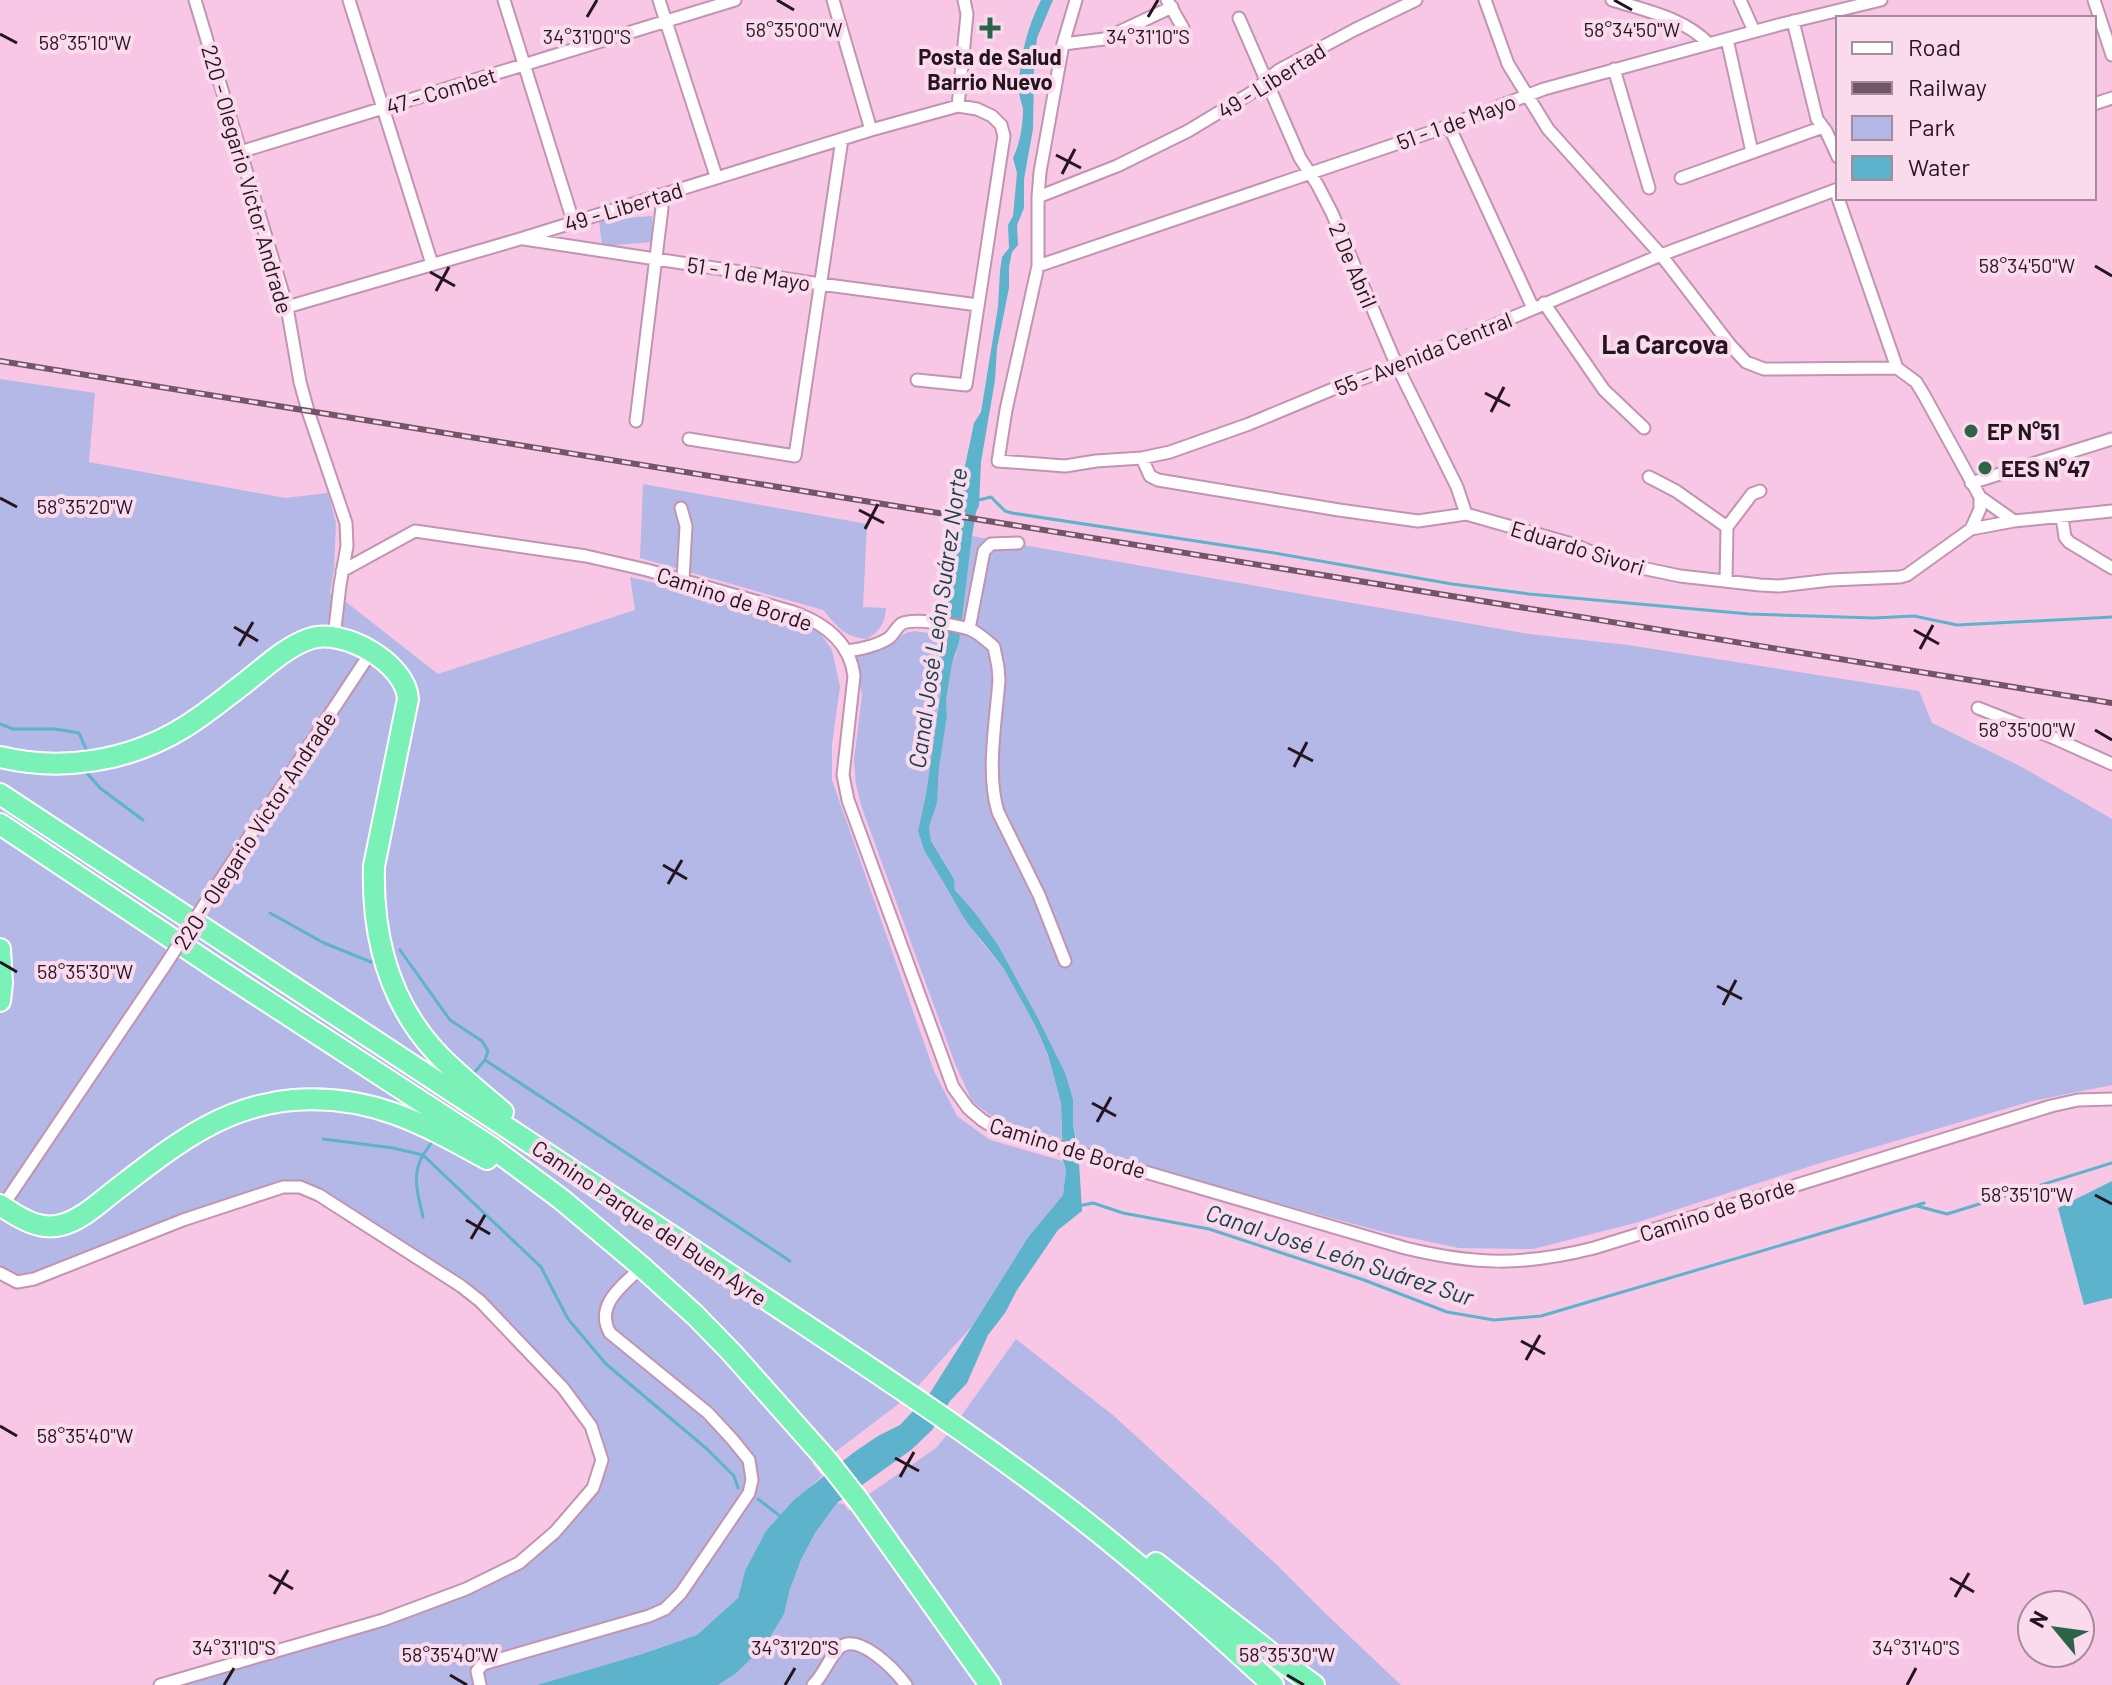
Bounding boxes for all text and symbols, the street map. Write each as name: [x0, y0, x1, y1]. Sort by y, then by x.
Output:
legend: [1836, 16, 2096, 200]
text: 58°35'00"W: [746, 17, 843, 41]
marker: Posta de Salud Barrio Nuevo: [979, 17, 1001, 39]
text: 58°34'50"W: [1584, 17, 1681, 41]
text: 34°31'00"S: [543, 24, 631, 48]
text: 34°31'10"S: [1106, 24, 1190, 48]
text: 58°35'10"W: [39, 30, 132, 54]
text: Road: [1908, 32, 1961, 61]
street label: 49 - Libertad: [1212, 37, 1330, 123]
street label: 220 - Olegario Víctor Andrade: [197, 42, 299, 316]
place label: Posta de Salud Barrio Nuevo: [918, 43, 1062, 94]
street label: 47 - Combet: [383, 61, 499, 119]
text: Railway: [1908, 72, 1987, 101]
street label: 51 - 1 de Mayo: [1393, 87, 1519, 155]
text: Park: [1908, 112, 1955, 141]
text: Water: [1908, 152, 1970, 181]
street label: 49 - Libertad: [561, 176, 685, 236]
street label: 2 De Abril: [1324, 219, 1384, 311]
street label: 51 - 1 de Mayo: [685, 250, 813, 296]
text: 58°34'50"W: [1979, 253, 2076, 277]
street label: 55 - Avenida Central: [1331, 306, 1515, 400]
district label: La Carcova: [1602, 328, 1728, 359]
place label: EP N°51: [1987, 418, 2060, 444]
marker: EP N°51: [1962, 422, 1980, 440]
place label: EES N°47: [2001, 455, 2090, 481]
marker: EES N°47: [1976, 459, 1994, 477]
water label: Canal José León Suárez Norte: [902, 466, 972, 770]
text: 58°35'20"W: [37, 494, 134, 518]
street label: Eduardo Sivori: [1508, 514, 1648, 580]
street label: Camino de Borde: [654, 561, 816, 635]
street label: 220 - Olegario Víctor Andrade: [167, 706, 341, 954]
text: 58°35'00"W: [1979, 717, 2076, 741]
text: 58°35'30"W: [37, 959, 133, 983]
street label: Camino de Borde: [987, 1111, 1149, 1183]
street label: Camino Parque del Buen Ayre: [528, 1134, 772, 1310]
street label: Camino de Borde: [1636, 1172, 1798, 1246]
text: 58°35'10"W: [1981, 1182, 2074, 1206]
water label: Canal José León Suárez Sur: [1202, 1197, 1479, 1312]
text: 58°35'40"W: [37, 1423, 134, 1447]
north arrow: [2016, 1589, 2096, 1669]
text: N: [2023, 1606, 2053, 1632]
text: 34°31'10"S: [192, 1635, 276, 1659]
text: 34°31'20"S: [751, 1635, 839, 1659]
text: 34°31'40"S: [1872, 1635, 1960, 1659]
text: 58°35'40"W: [402, 1642, 499, 1666]
text: 58°35'30"W: [1239, 1642, 1335, 1666]

